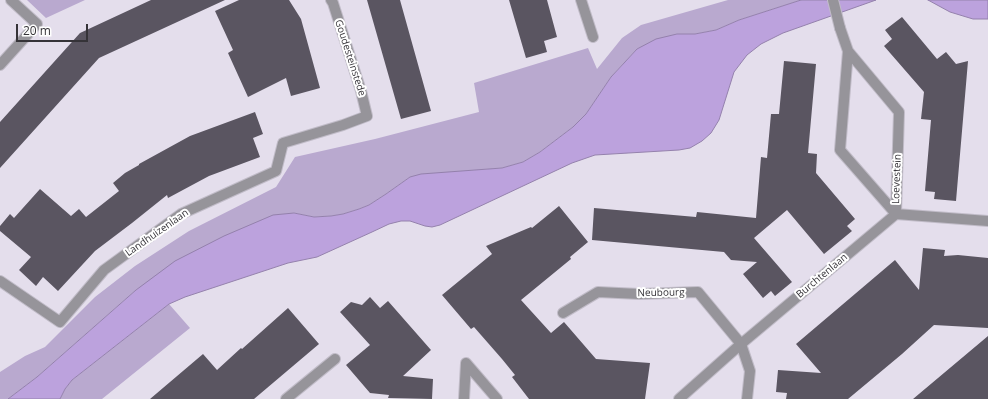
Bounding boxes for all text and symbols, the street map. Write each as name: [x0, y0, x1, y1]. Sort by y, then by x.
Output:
scale bar: [18, 16, 90, 42]
street label: Goudesteinstede: [332, 18, 368, 98]
text: 20 m: [23, 22, 51, 39]
street label: Loevestein: [890, 154, 904, 204]
street label: Landhuizenlaan: [123, 207, 191, 259]
street label: Burchtenlaan: [794, 251, 850, 301]
street label: Neubourg: [637, 287, 685, 299]

